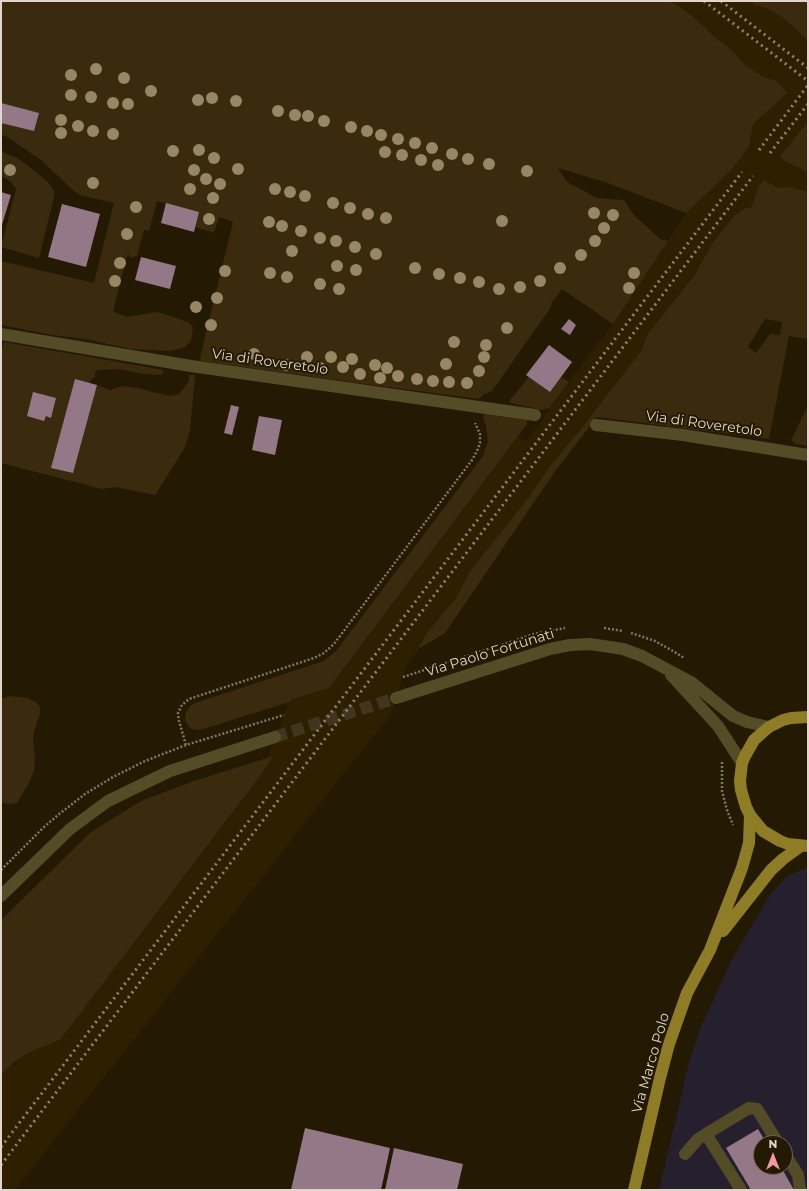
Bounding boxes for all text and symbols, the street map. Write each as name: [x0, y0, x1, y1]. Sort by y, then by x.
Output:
street label: Via di Roveretolo: [211, 346, 329, 378]
street label: Via di Roveretolo: [645, 408, 763, 440]
street label: Via Paolo Fortunati: [424, 625, 556, 681]
street label: Via Marco Polo: [629, 1011, 673, 1115]
north arrow: [753, 1135, 793, 1175]
text: N: [769, 1137, 777, 1151]

